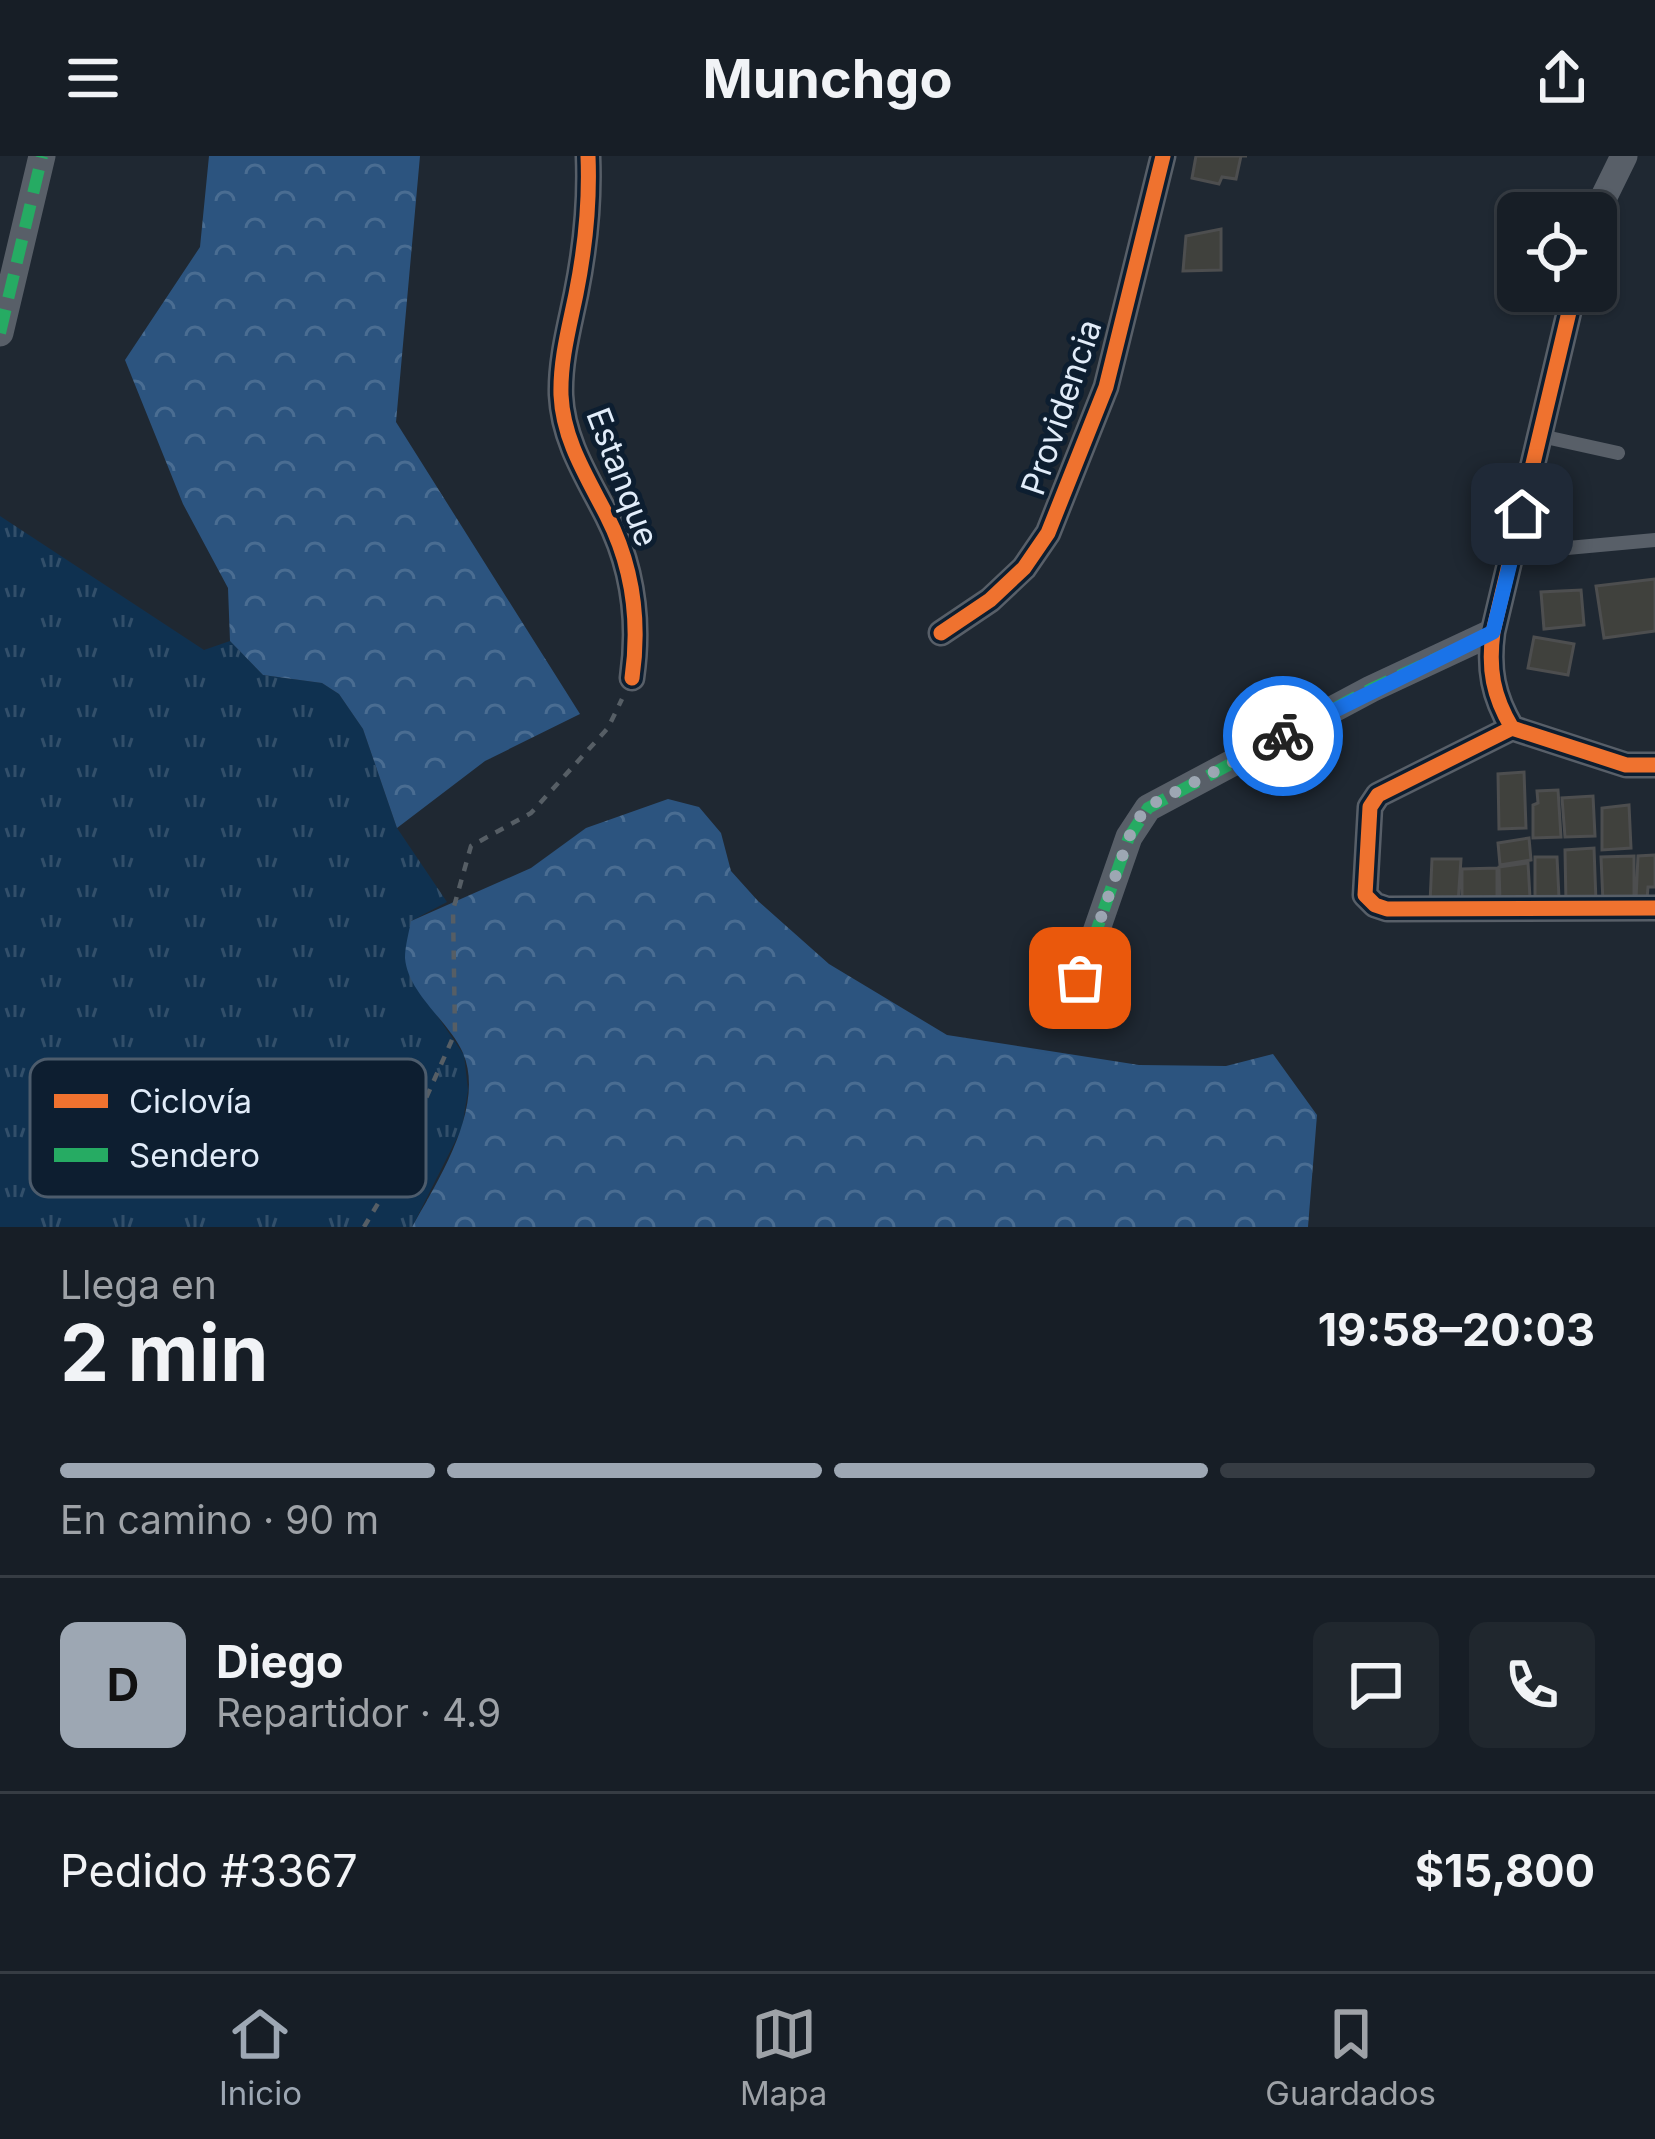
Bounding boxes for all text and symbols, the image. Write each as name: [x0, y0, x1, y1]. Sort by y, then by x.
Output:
icon: menu: [60, 45, 126, 111]
icon: share: [1529, 45, 1595, 111]
text: Munchgo: [702, 46, 953, 111]
map controls: [1497, 192, 1617, 312]
button: locate: [1497, 192, 1617, 312]
street label: Providencia: [1012, 314, 1110, 500]
street label: Estanque: [578, 402, 668, 552]
pin: [1471, 463, 1573, 565]
icon: home: [1489, 481, 1555, 547]
courier: [1223, 676, 1343, 796]
icon: bike: [1250, 703, 1316, 769]
pin: [1029, 927, 1131, 1029]
icon: bag: [1047, 945, 1113, 1011]
legend: [30, 1059, 426, 1197]
text: Ciclovía: [129, 1081, 252, 1121]
text: Sendero: [129, 1135, 260, 1175]
text: Llega en: [60, 1261, 217, 1308]
text: 19:58–20:03: [1318, 1302, 1595, 1357]
text: 2 min: [60, 1305, 268, 1400]
text: En camino · 90 m: [60, 1496, 379, 1543]
button: chat: [1313, 1622, 1439, 1748]
button: phone: [1469, 1622, 1595, 1748]
text: Diego: [216, 1634, 344, 1689]
text: D: [107, 1657, 139, 1712]
text: Repartidor · 4.9: [216, 1689, 501, 1736]
text: Pedido #3367: [60, 1843, 358, 1898]
text: $15,800: [1415, 1843, 1595, 1898]
tab: Inicio: [219, 2001, 302, 2113]
tab: Mapa: [740, 2001, 827, 2113]
tab: Guardados: [1265, 2001, 1436, 2113]

